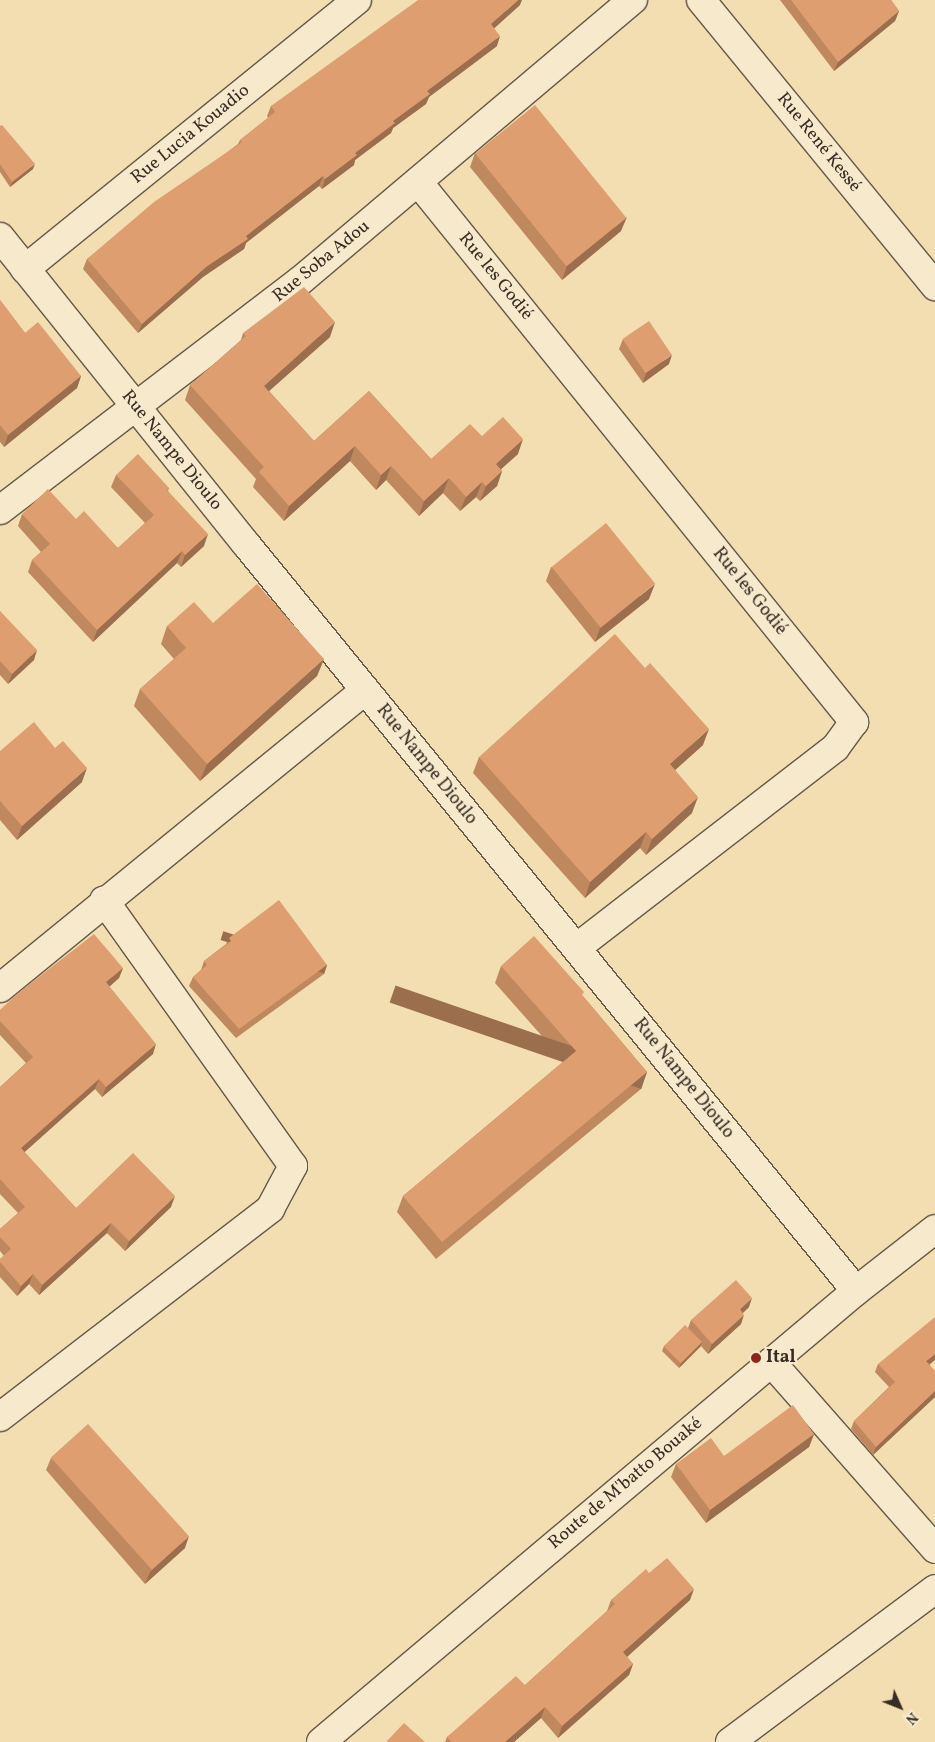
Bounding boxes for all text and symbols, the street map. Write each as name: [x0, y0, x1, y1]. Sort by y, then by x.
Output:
street label: Rue Lucia Kouadio: [127, 81, 255, 189]
street label: Rue René Kessé: [771, 89, 865, 197]
street label: Rue Soba Adou: [269, 216, 375, 308]
street label: Rue les Godié: [453, 229, 537, 325]
street label: Rue Nampe Dioulo: [116, 386, 226, 516]
street label: Rue les Godié: [707, 544, 791, 640]
street label: Rue Nampe Dioulo: [371, 700, 481, 830]
street label: Rue Nampe Dioulo: [628, 1014, 738, 1144]
place label: Ital: [766, 1347, 796, 1369]
marker: Ital: [750, 1352, 762, 1364]
street label: Route de M'batto Bouaké: [545, 1413, 707, 1555]
north arrow: [875, 1682, 925, 1732]
text: N: [901, 1708, 922, 1728]

